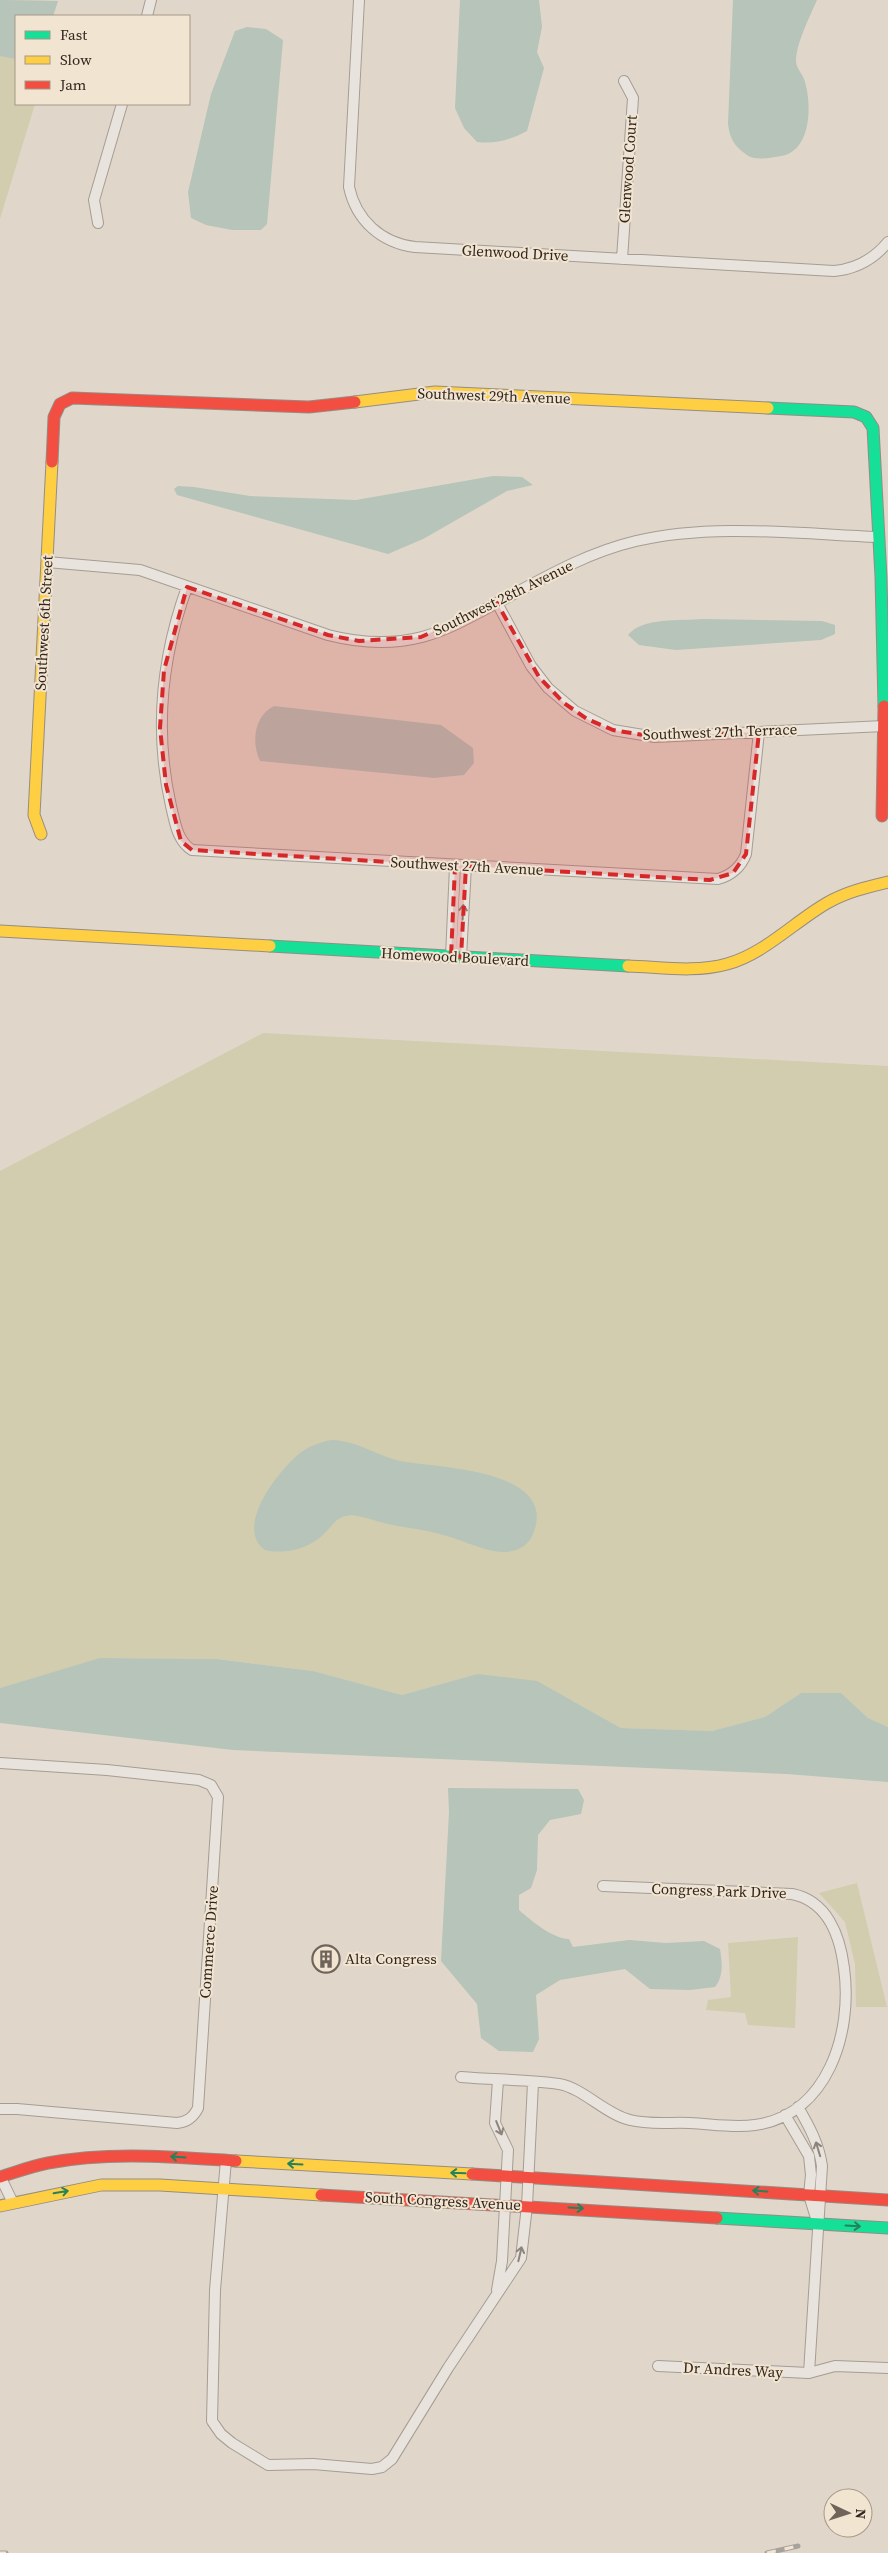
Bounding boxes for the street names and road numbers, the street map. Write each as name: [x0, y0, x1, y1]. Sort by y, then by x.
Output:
street label: Glenwood Court: [613, 114, 642, 224]
street label: Glenwood Drive: [461, 239, 569, 266]
street label: Southwest 29th Avenue: [417, 382, 571, 409]
street label: Southwest 28th Avenue: [429, 554, 577, 641]
street label: Southwest 6th Street: [29, 555, 58, 691]
street label: Southwest 27th Terrace: [642, 718, 798, 745]
street label: Southwest 27th Avenue: [390, 851, 544, 880]
street label: Homewood Boulevard: [380, 942, 530, 971]
street label: Congress Park Drive: [651, 1878, 787, 1903]
street label: Commerce Drive: [194, 1884, 223, 1999]
street label: South Congress Avenue: [365, 2186, 522, 2215]
street label: Dr Andres Way: [683, 2356, 784, 2383]

